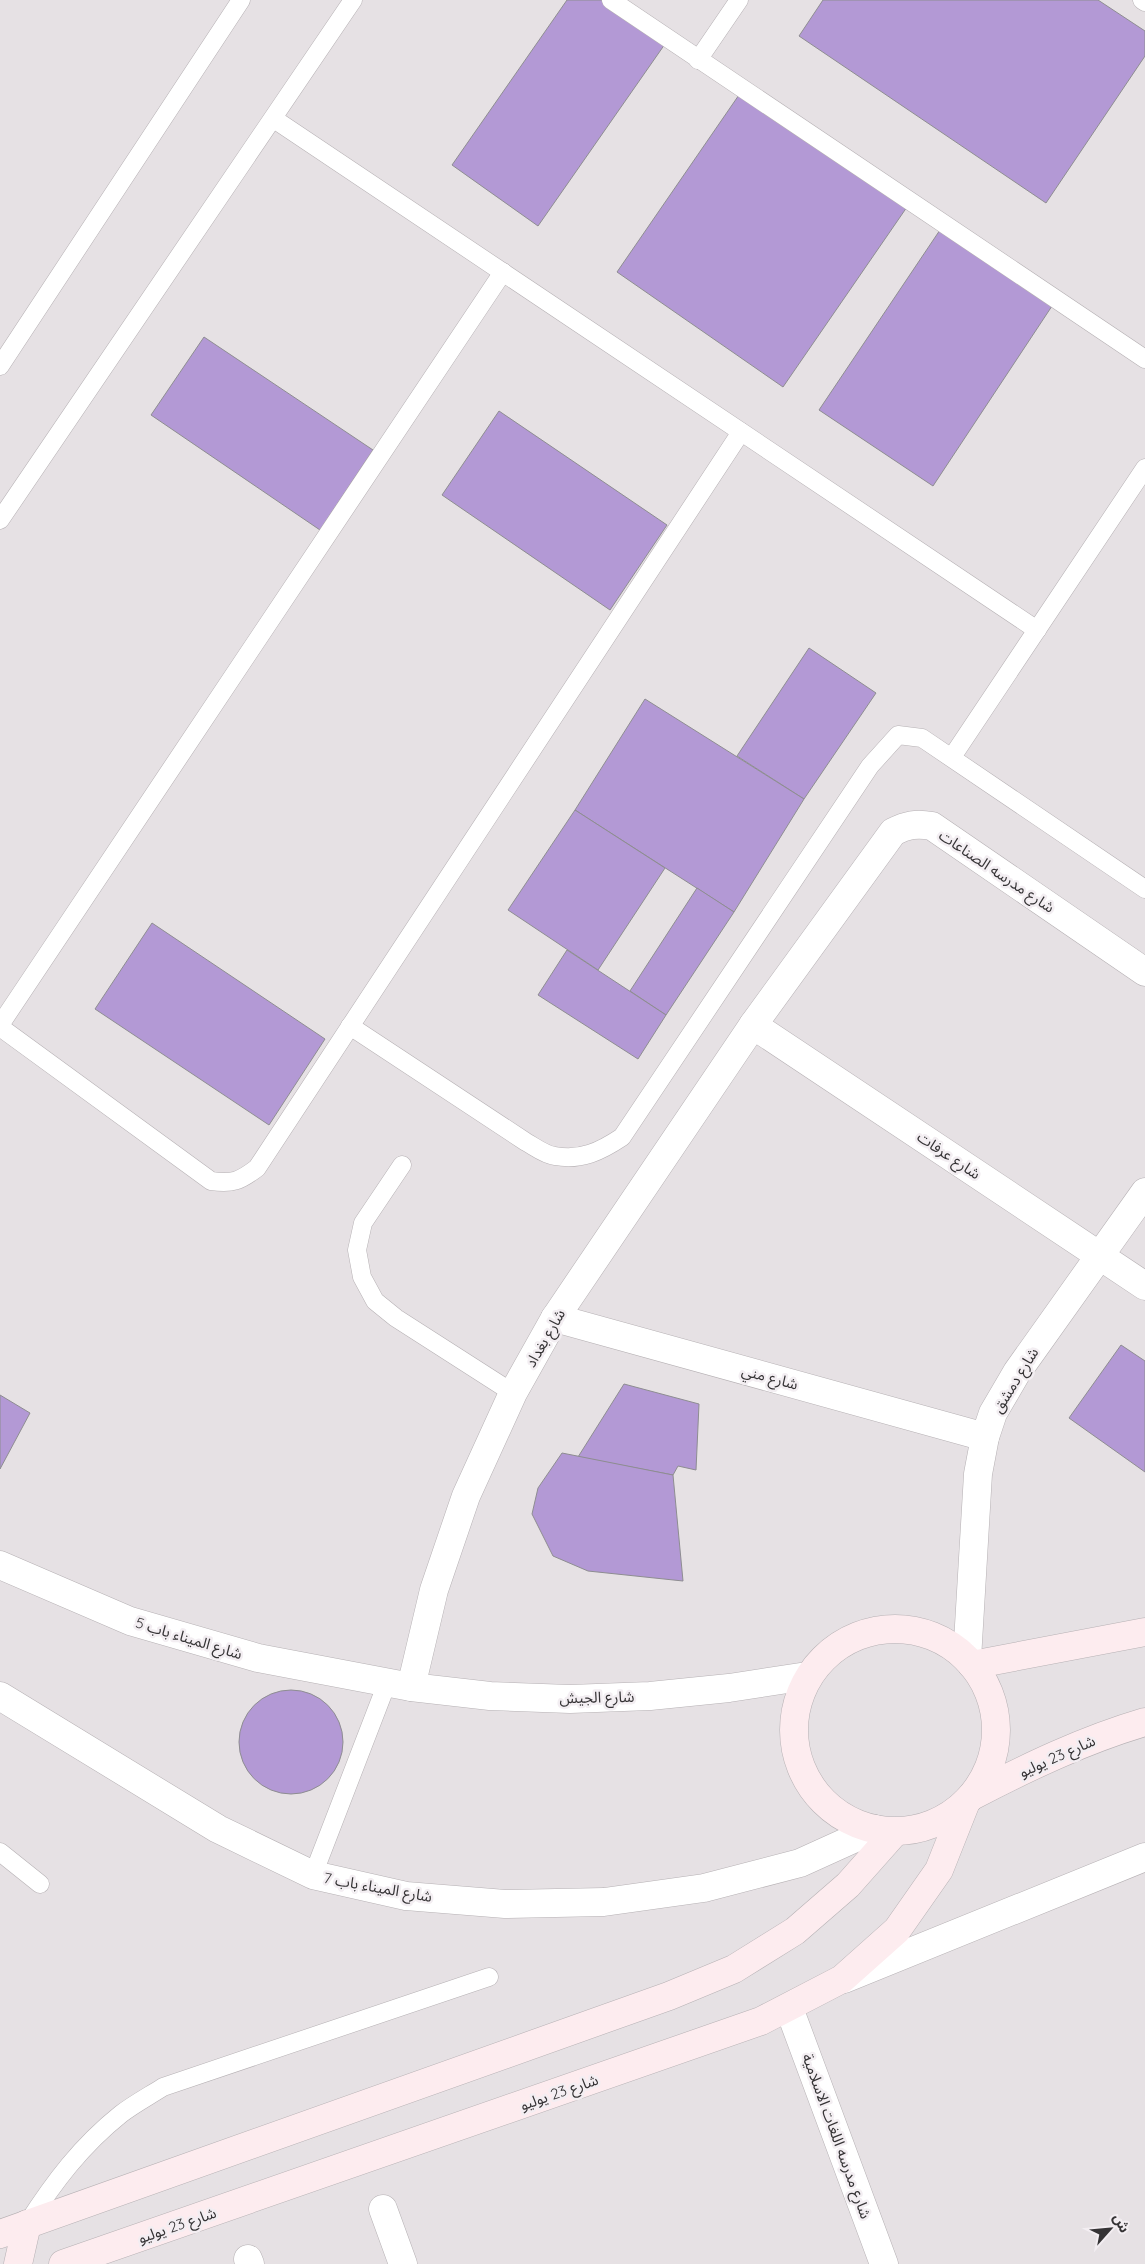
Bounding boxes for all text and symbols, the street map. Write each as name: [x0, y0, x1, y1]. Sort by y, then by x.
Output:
street label: شارع مدرسه الصناعات: [934, 825, 1059, 919]
street label: شارع عرفات: [912, 1127, 984, 1186]
street label: شارع بغداد: [521, 1305, 572, 1372]
street label: شارع دمشق: [988, 1344, 1045, 1418]
street label: شارع مني: [739, 1360, 800, 1397]
street label: شارع الميناء باب 5: [133, 1613, 245, 1666]
street label: شارع الجيش: [559, 1687, 635, 1710]
street label: شارع 23 يوليو: [1016, 1731, 1100, 1784]
street label: شارع الميناء باب 7: [322, 1868, 434, 1909]
street label: شارع مدرسه اللغات الاسلامية: [795, 2051, 876, 2222]
street label: شارع 23 يوليو: [517, 2070, 602, 2117]
street label: شارع 23 يوليو: [135, 2203, 220, 2250]
north arrow: [1085, 2204, 1135, 2254]
text: ش: [1109, 2210, 1134, 2236]

